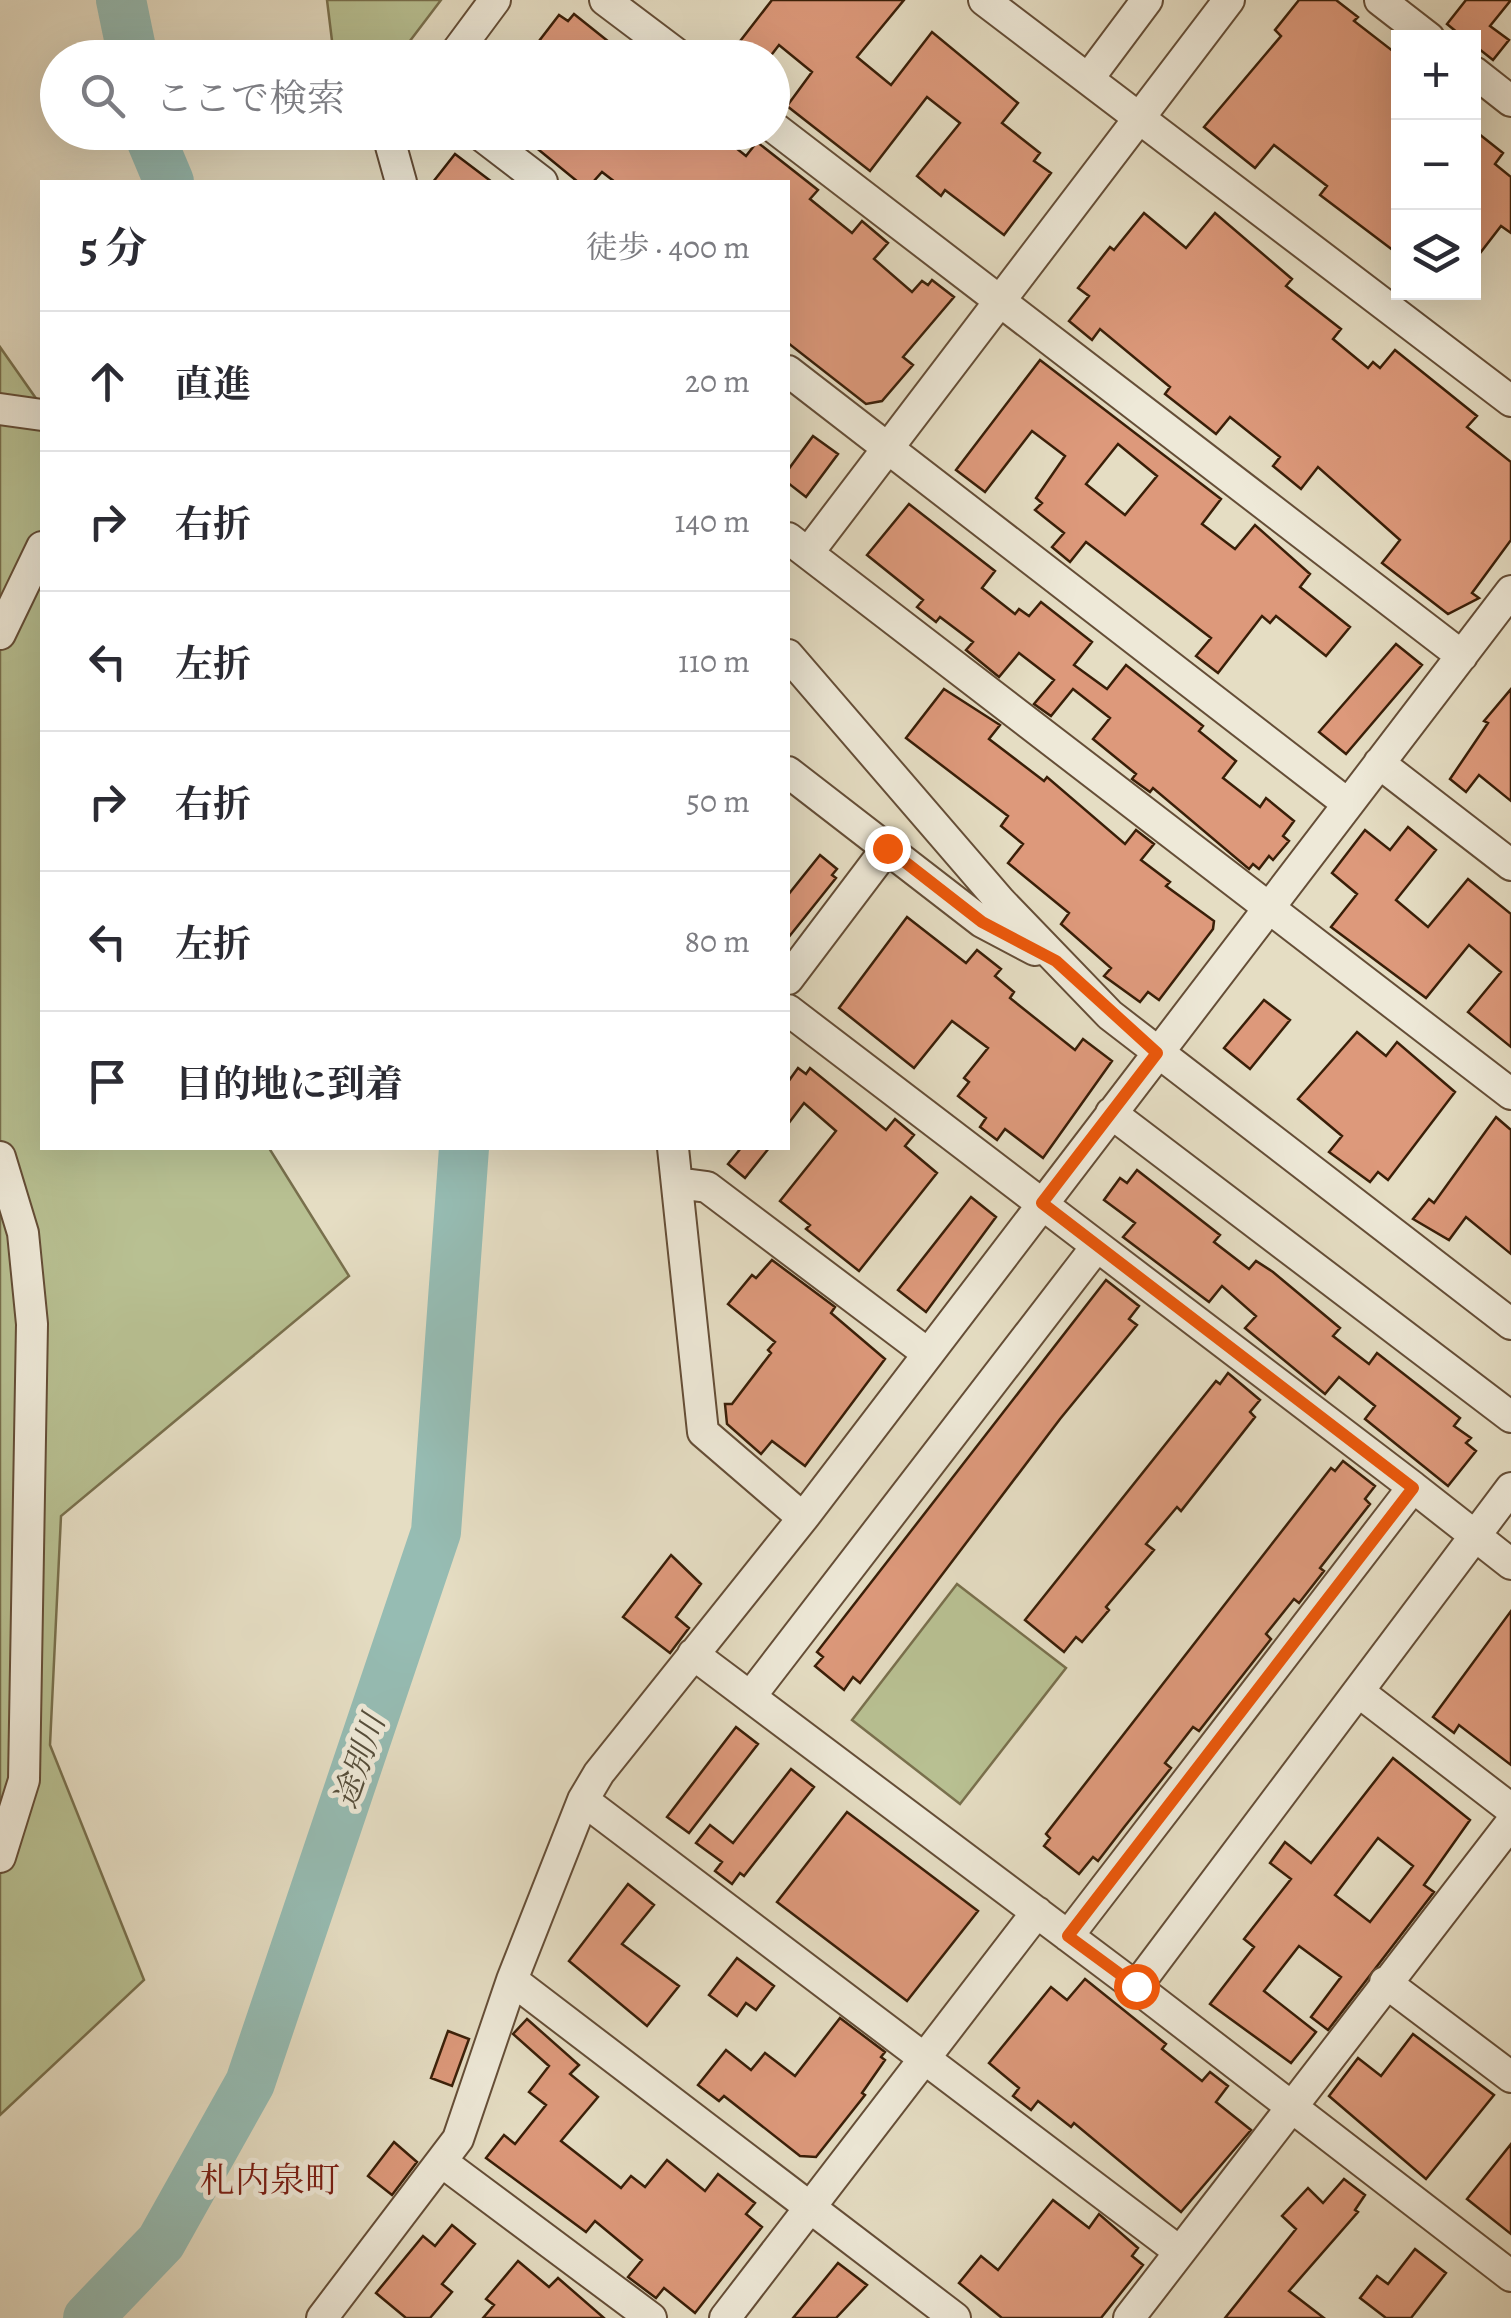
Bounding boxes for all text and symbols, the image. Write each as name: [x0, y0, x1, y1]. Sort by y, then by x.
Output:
map controls: [1391, 30, 1481, 300]
button: +: [1391, 30, 1481, 120]
search box: [40, 40, 790, 150]
icon: search: [75, 68, 130, 123]
text: ここで検索: [155, 72, 345, 124]
button: −: [1391, 120, 1481, 210]
button: layers: [1391, 210, 1481, 300]
text: 5 分: [80, 219, 147, 276]
text: 徒歩 · 400 m: [585, 225, 750, 269]
icon: ahead: [80, 354, 135, 409]
text: 直進: [175, 358, 251, 410]
text: 20 m: [685, 359, 750, 403]
icon: right: [80, 494, 135, 549]
text: 右折: [175, 498, 251, 550]
text: 140 m: [675, 499, 750, 543]
icon: left: [80, 634, 135, 689]
text: 左折: [175, 638, 251, 690]
text: 110 m: [678, 639, 750, 683]
icon: right: [80, 774, 135, 829]
text: 右折: [175, 778, 251, 830]
text: 50 m: [686, 779, 750, 823]
route end: [865, 826, 911, 872]
icon: left: [80, 914, 135, 969]
text: 左折: [175, 918, 251, 970]
text: 80 m: [684, 919, 750, 963]
icon: arrive: [80, 1054, 135, 1109]
text: 目的地に到着: [175, 1058, 403, 1110]
water label: 途別川: [323, 1706, 396, 1814]
route start: [1114, 1964, 1160, 2010]
district label: 札内泉町: [200, 2156, 340, 2204]

